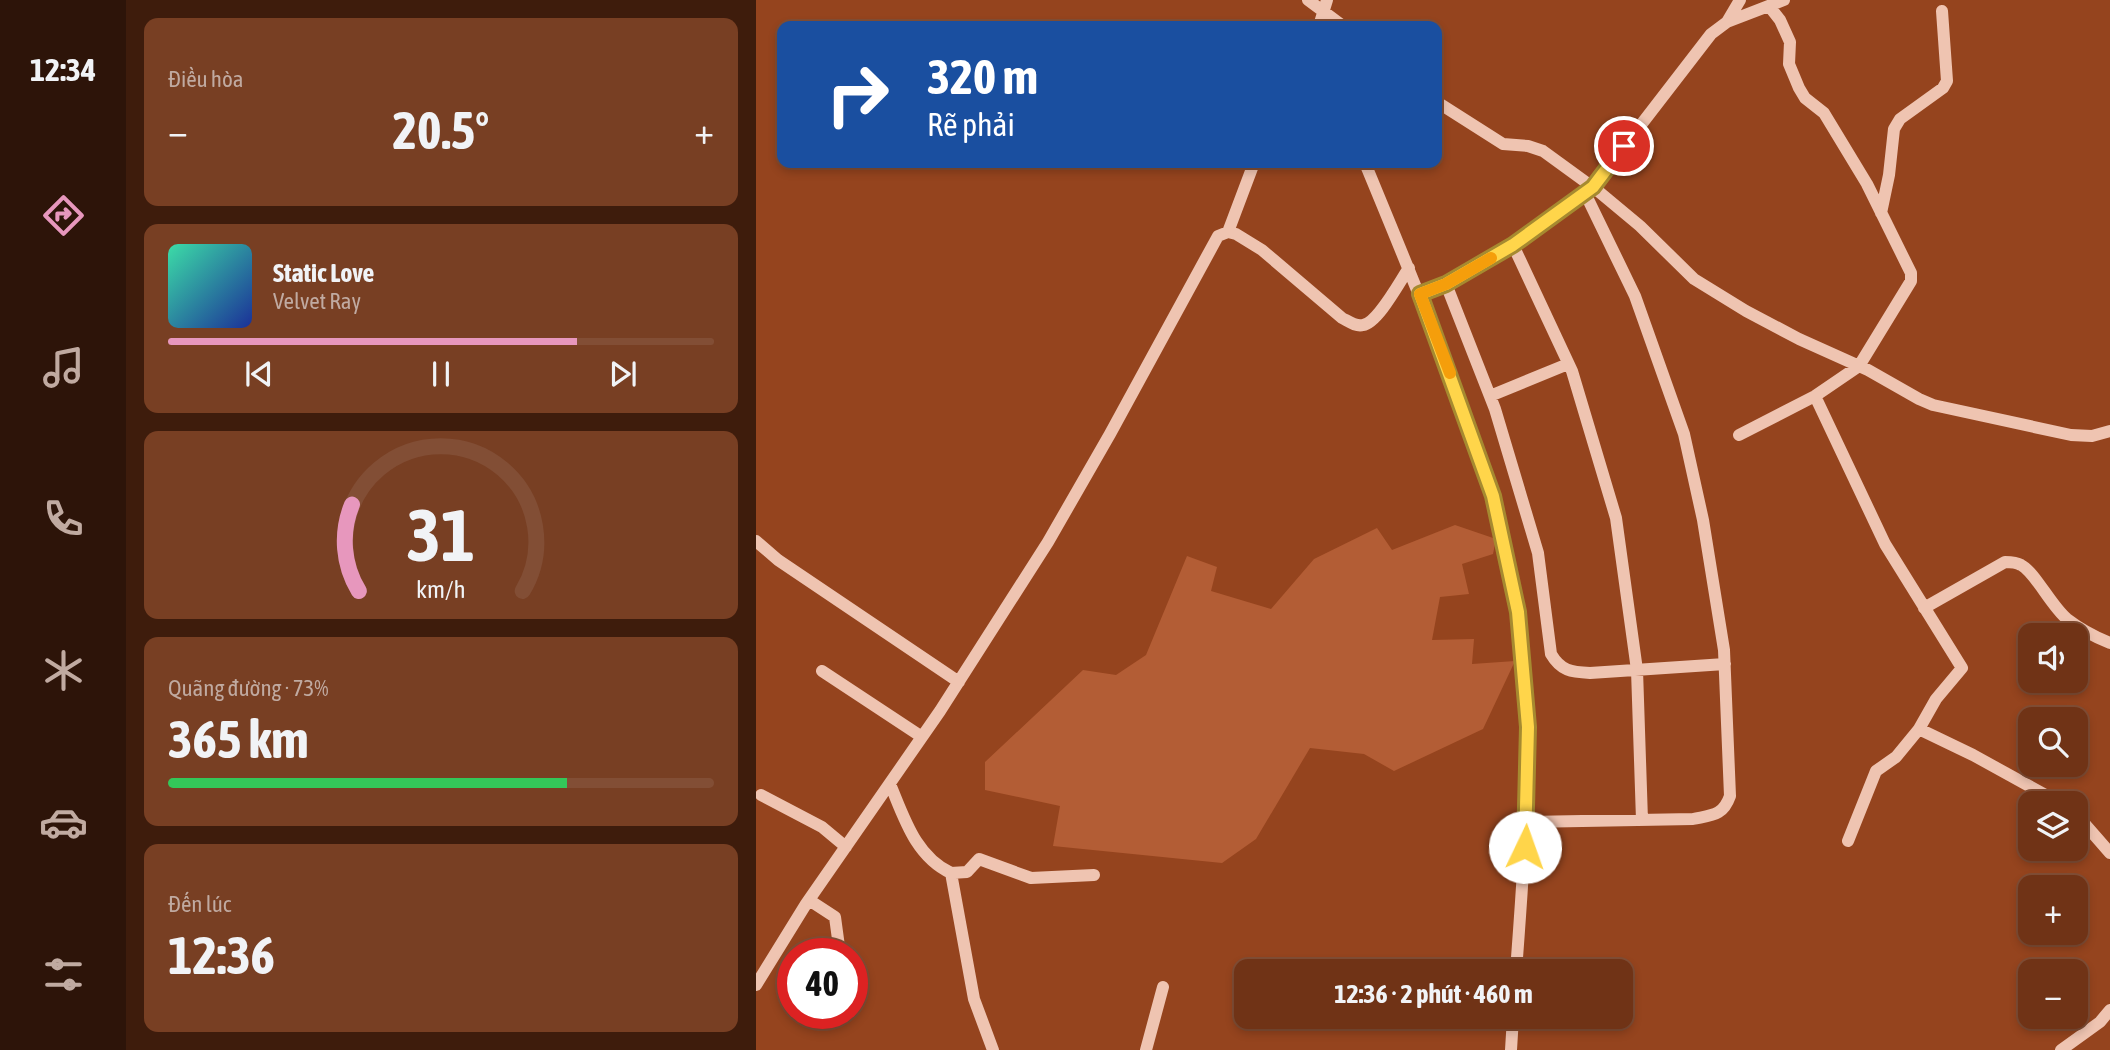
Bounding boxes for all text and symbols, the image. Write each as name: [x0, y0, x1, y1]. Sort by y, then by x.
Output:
text: 320 m: [927, 48, 1038, 104]
icon: right: [812, 49, 903, 140]
text: 12:34: [30, 51, 96, 88]
text: Điều hòa: [168, 66, 244, 92]
text: 20.5°: [393, 100, 489, 160]
text: Rẽ phải: [927, 106, 1015, 143]
text: −: [168, 109, 188, 152]
text: +: [694, 109, 714, 152]
pin: [1594, 116, 1654, 176]
icon: arrive: [1605, 127, 1643, 165]
icon: directions: [39, 191, 88, 240]
text: Static Love: [273, 258, 374, 288]
text: Velvet Ray: [273, 288, 361, 314]
icon: music: [39, 343, 88, 392]
icon: previous: [240, 355, 278, 393]
icon: pause: [422, 355, 460, 393]
icon: next: [604, 355, 642, 393]
text: 31: [407, 493, 475, 576]
icon: phone: [39, 494, 88, 543]
text: km/h: [416, 575, 466, 603]
map controls: [2018, 623, 2088, 1029]
button: sound: [2018, 623, 2088, 693]
icon: climate: [39, 646, 88, 695]
text: Quãng đường · 73%: [168, 675, 329, 701]
button: search: [2018, 707, 2088, 777]
text: 365 km: [168, 709, 309, 769]
button: layers: [2018, 791, 2088, 861]
icon: car: [39, 798, 88, 847]
position arrow: [1488, 810, 1562, 884]
button: +: [2018, 875, 2088, 945]
text: Đến lúc: [168, 891, 231, 917]
text: 12:36: [168, 925, 275, 985]
speed limit sign: 40: [777, 938, 868, 1029]
icon: filters: [39, 950, 88, 999]
button: −: [2018, 959, 2088, 1029]
text: 12:36 · 2 phút · 460 m: [1334, 979, 1533, 1009]

